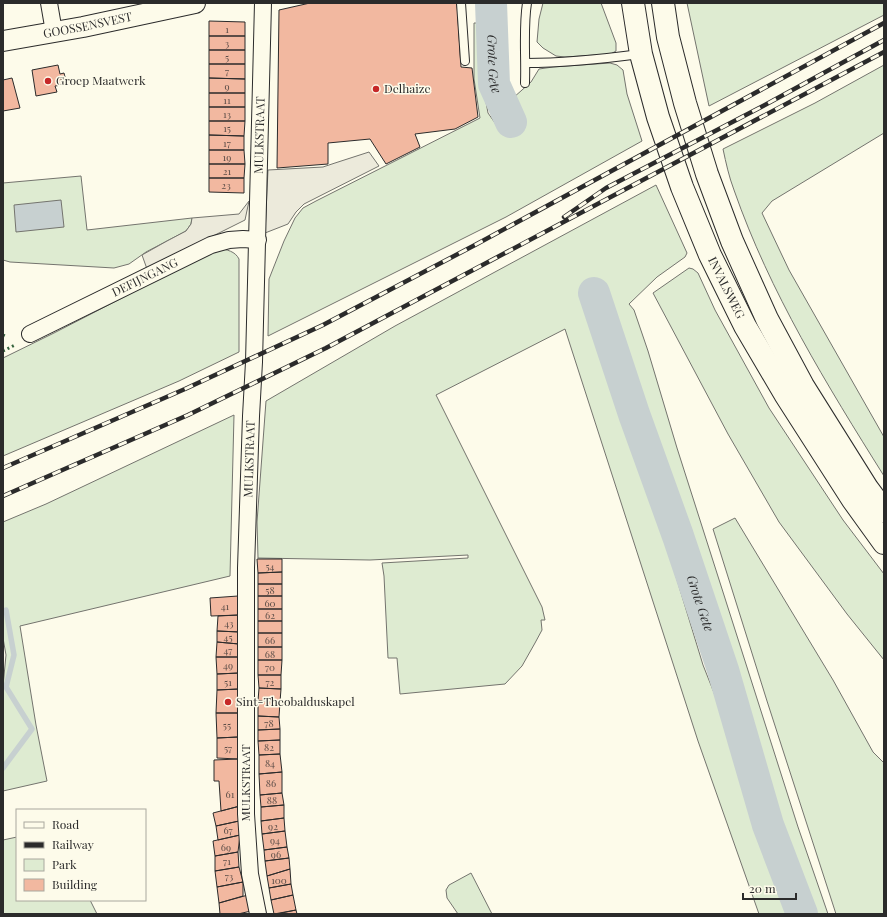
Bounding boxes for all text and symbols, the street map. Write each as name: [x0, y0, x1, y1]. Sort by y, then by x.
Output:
street label: GOOSSENSVEST: [42, 8, 134, 41]
house number: 1: [225, 22, 229, 36]
water label: Grote Gete: [484, 34, 506, 96]
house number: 3: [225, 36, 230, 50]
house number: 5: [225, 50, 229, 64]
house number: 7: [225, 64, 229, 78]
place label: Groep Maatwerk: [56, 72, 146, 88]
marker: Groep Maatwerk: [43, 76, 53, 86]
house number: 9: [224, 79, 230, 93]
place label: Delhaize: [384, 80, 431, 96]
marker: Delhaize: [371, 84, 381, 94]
house number: 11: [223, 93, 231, 107]
street label: MULKSTRAAT: [250, 96, 268, 174]
house number: 13: [223, 107, 232, 121]
house number: 15: [223, 121, 231, 135]
house number: 17: [223, 136, 231, 150]
house number: 19: [223, 150, 231, 164]
house number: 21: [223, 164, 232, 178]
house number: 23: [221, 178, 231, 192]
street label: DEFIJNGANG: [109, 253, 181, 300]
street label: INVALSWEG: [705, 254, 749, 321]
street label: MULKSTRAAT: [239, 420, 258, 498]
house number: 54: [265, 559, 275, 573]
water label: Grote Gete: [684, 572, 719, 634]
house number: 58: [265, 583, 275, 597]
house number: 60: [264, 596, 276, 610]
house number: 41: [221, 599, 230, 613]
house number: 62: [265, 608, 275, 622]
house number: 43: [224, 616, 234, 630]
house number: 45: [223, 630, 233, 644]
house number: 66: [265, 633, 275, 647]
house number: 47: [224, 643, 232, 657]
house number: 68: [265, 647, 275, 661]
house number: 49: [223, 658, 233, 672]
house number: 70: [265, 660, 275, 674]
house number: 51: [224, 675, 232, 689]
house number: 72: [266, 675, 275, 689]
place label: Sint-Theobalduskapel: [236, 693, 355, 709]
marker: Sint-Theobalduskapel: [223, 697, 233, 707]
house number: 78: [264, 716, 274, 730]
house number: 55: [223, 718, 231, 732]
house number: 82: [264, 740, 274, 754]
house number: 57: [224, 741, 232, 755]
street label: MULKSTRAAT: [237, 744, 253, 822]
house number: 84: [265, 756, 275, 770]
house number: 86: [266, 776, 276, 790]
house number: 61: [226, 787, 235, 801]
house number: 88: [267, 793, 277, 807]
legend: [16, 809, 146, 901]
text: Road: [52, 816, 79, 832]
house number: 92: [268, 819, 278, 833]
house number: 67: [223, 823, 233, 837]
house number: 94: [270, 833, 280, 847]
text: Railway: [52, 836, 94, 852]
house number: 69: [221, 840, 231, 854]
house number: 96: [271, 847, 281, 861]
house number: 71: [223, 854, 231, 868]
text: Park: [52, 856, 77, 872]
house number: 73: [225, 869, 234, 883]
house number: 100: [271, 873, 287, 887]
scale bar: [743, 875, 796, 901]
text: Building: [52, 876, 98, 892]
text: 20 m: [749, 880, 776, 896]

